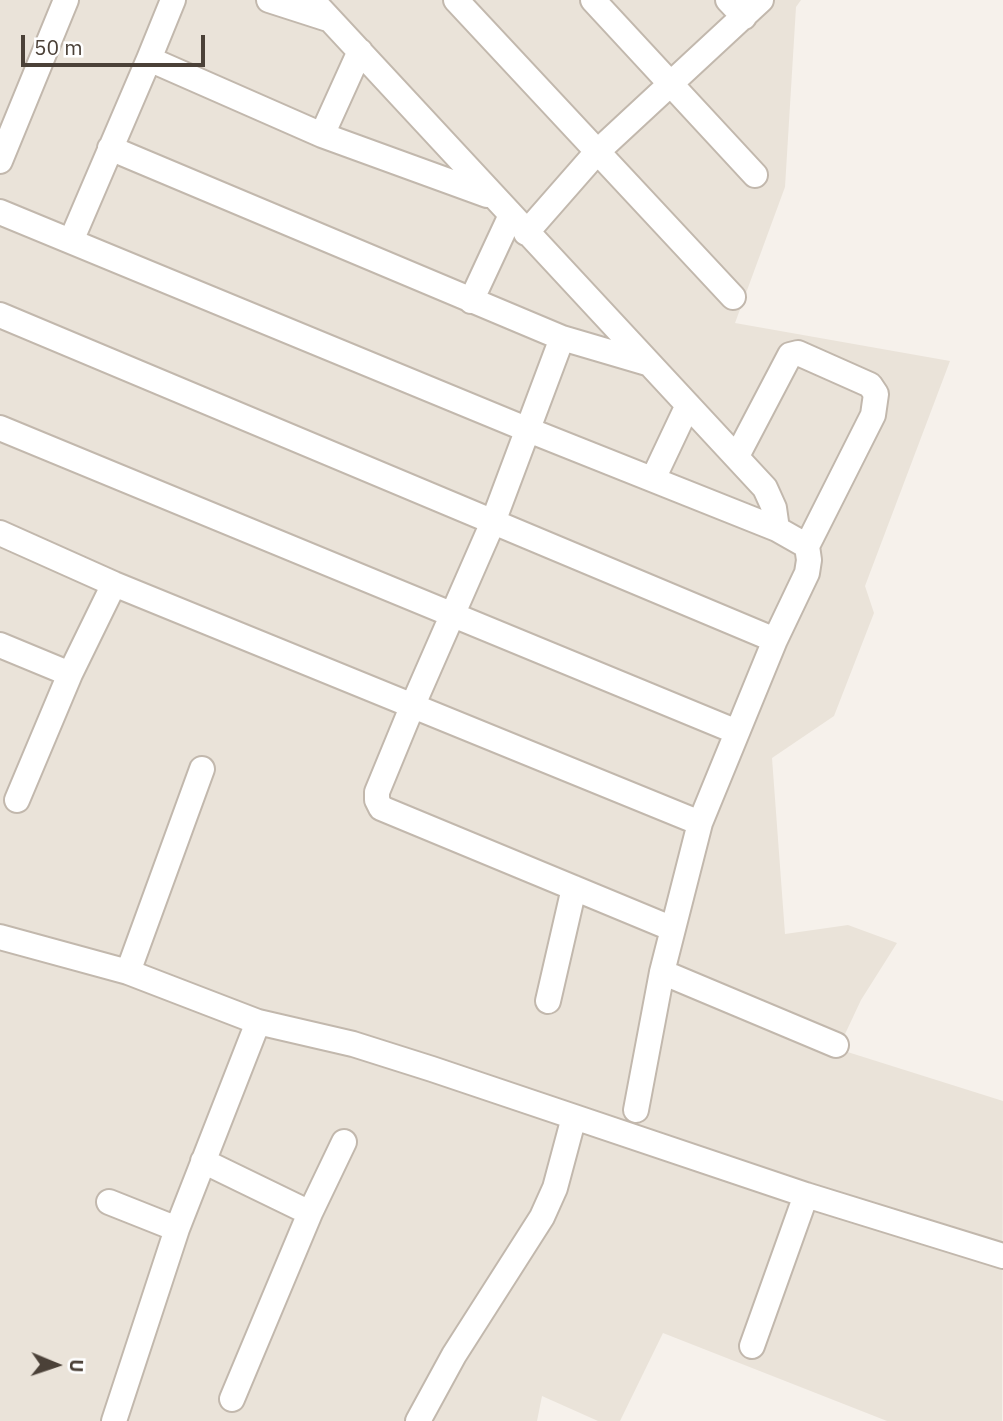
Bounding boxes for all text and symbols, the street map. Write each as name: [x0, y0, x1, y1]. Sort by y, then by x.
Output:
scale bar: [24, 21, 208, 65]
text: 50 m: [34, 33, 83, 61]
north arrow: [21, 1330, 91, 1400]
text: U: [65, 1359, 89, 1373]

